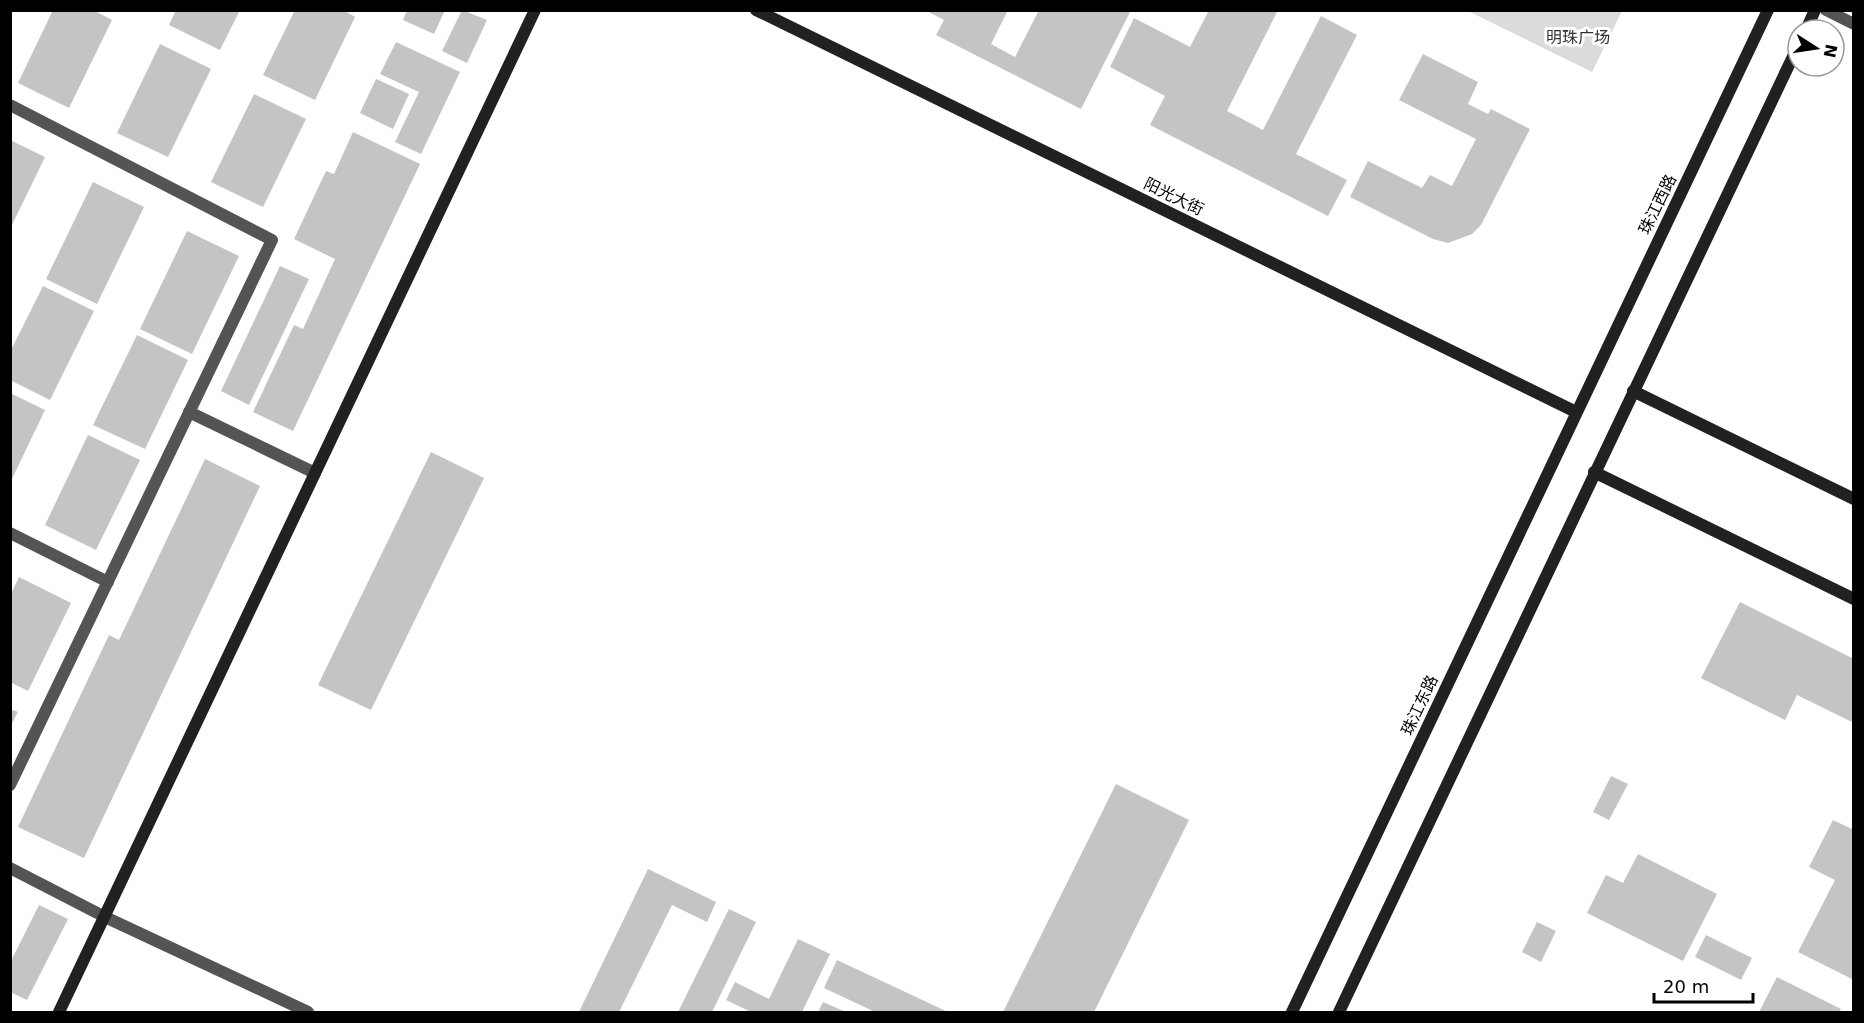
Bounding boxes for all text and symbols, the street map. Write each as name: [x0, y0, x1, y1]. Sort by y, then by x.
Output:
north arrow: [1786, 18, 1846, 78]
park label: 明珠广场: [1546, 28, 1610, 47]
text: N: [1819, 42, 1841, 60]
street label: 珠江西路: [1635, 171, 1680, 237]
street label: 阳光大街: [1141, 174, 1207, 219]
street label: 珠江东路: [1397, 672, 1442, 738]
scale bar: [1654, 966, 1753, 1004]
text: 20 m: [1663, 976, 1709, 997]

